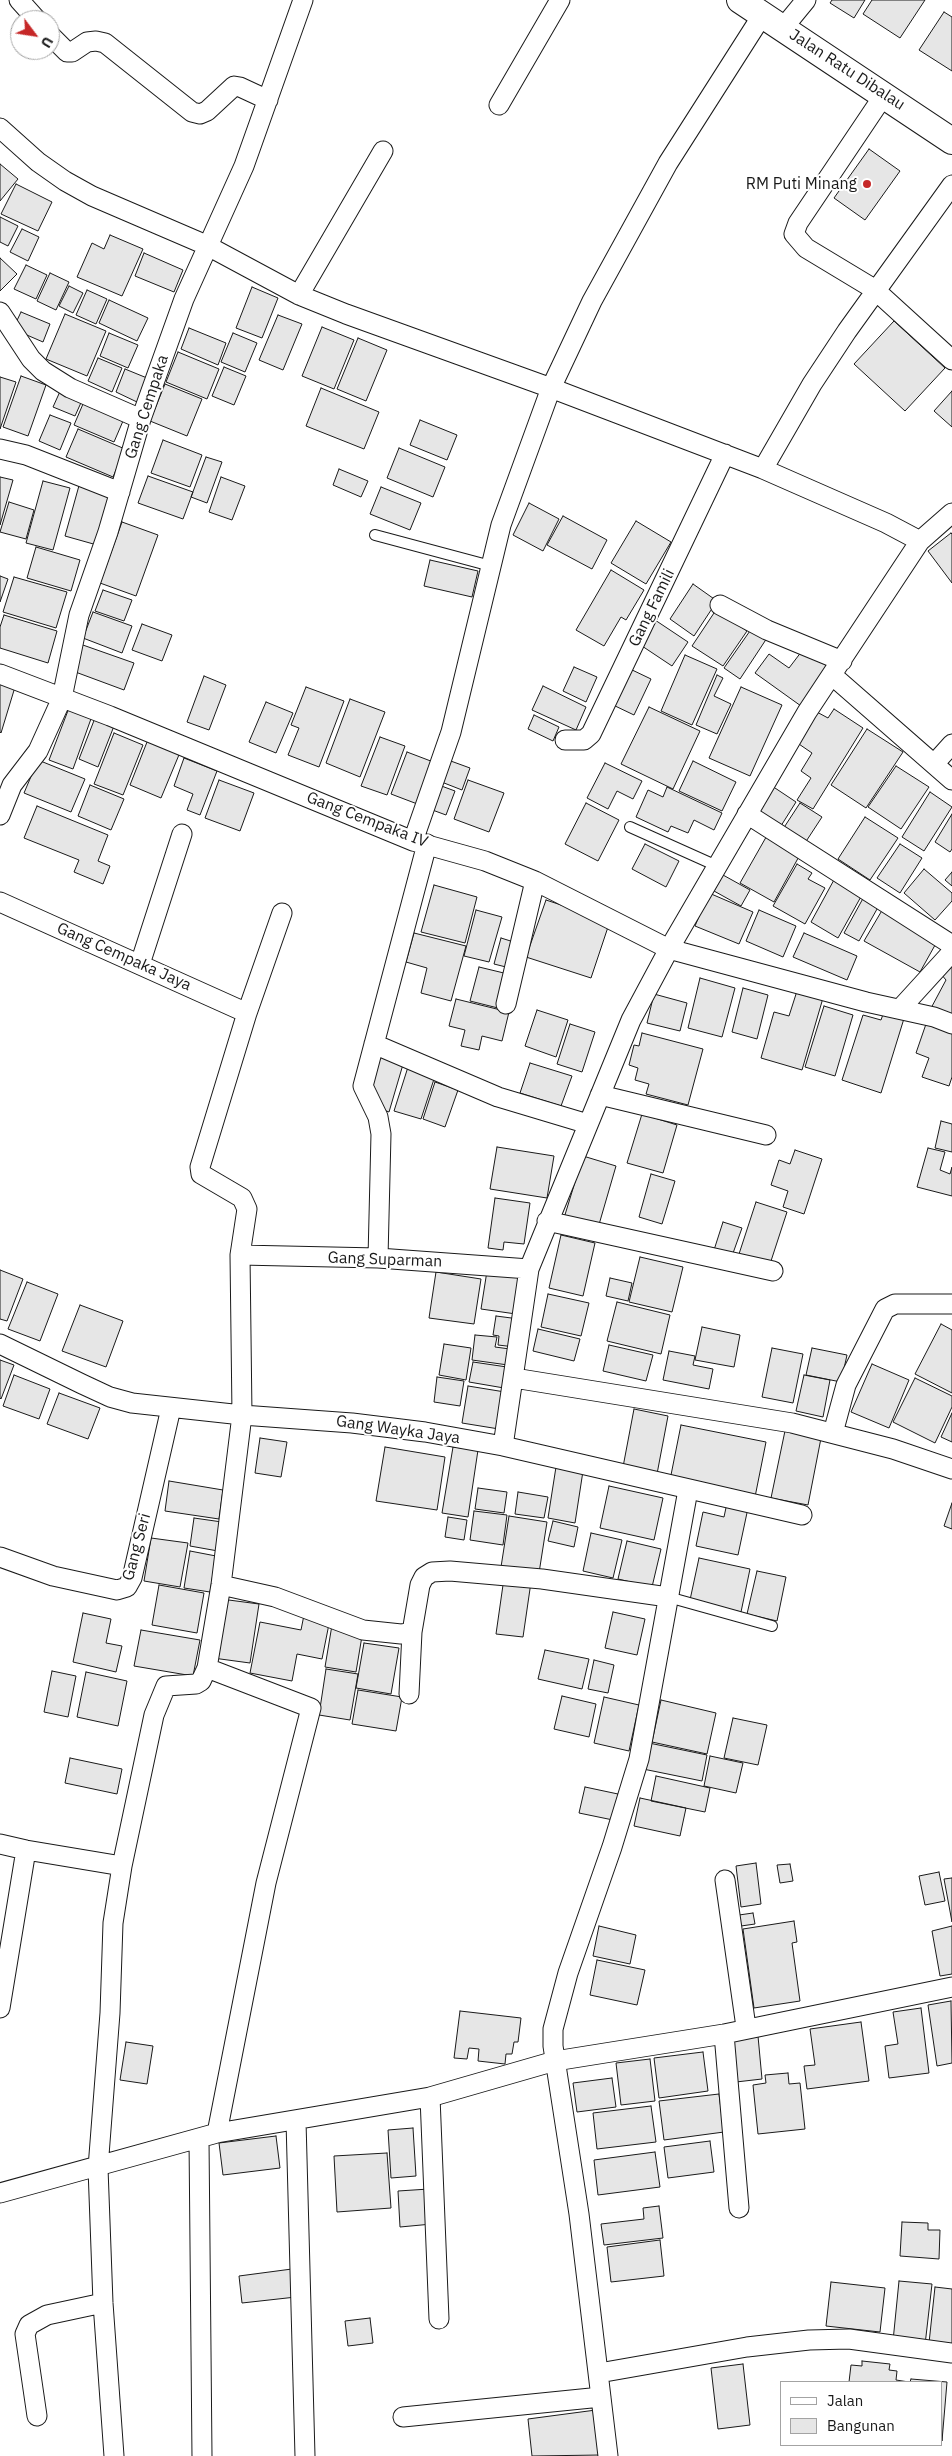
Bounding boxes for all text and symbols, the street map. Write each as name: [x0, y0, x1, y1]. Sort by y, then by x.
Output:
north arrow: [10, 10, 60, 60]
street label: Jalan Ratu Dibalau: [786, 25, 908, 115]
text: U: [37, 33, 57, 51]
place label: RM Puti Minang: [746, 174, 857, 194]
marker: RM Puti Minang: [861, 178, 873, 190]
street label: Gang Cempaka: [121, 352, 173, 462]
street label: Gang Famili: [625, 566, 679, 650]
street label: Gang Cempaka IV: [304, 788, 430, 852]
street label: Gang Cempaka Jaya: [54, 919, 194, 995]
street label: Gang Suparman: [327, 1248, 443, 1272]
street label: Gang Wayka Jaya: [335, 1412, 461, 1448]
street label: Gang Seri: [119, 1511, 155, 1583]
legend: [780, 2381, 942, 2446]
text: Jalan: [827, 2391, 863, 2410]
text: Bangunan: [827, 2416, 895, 2435]

